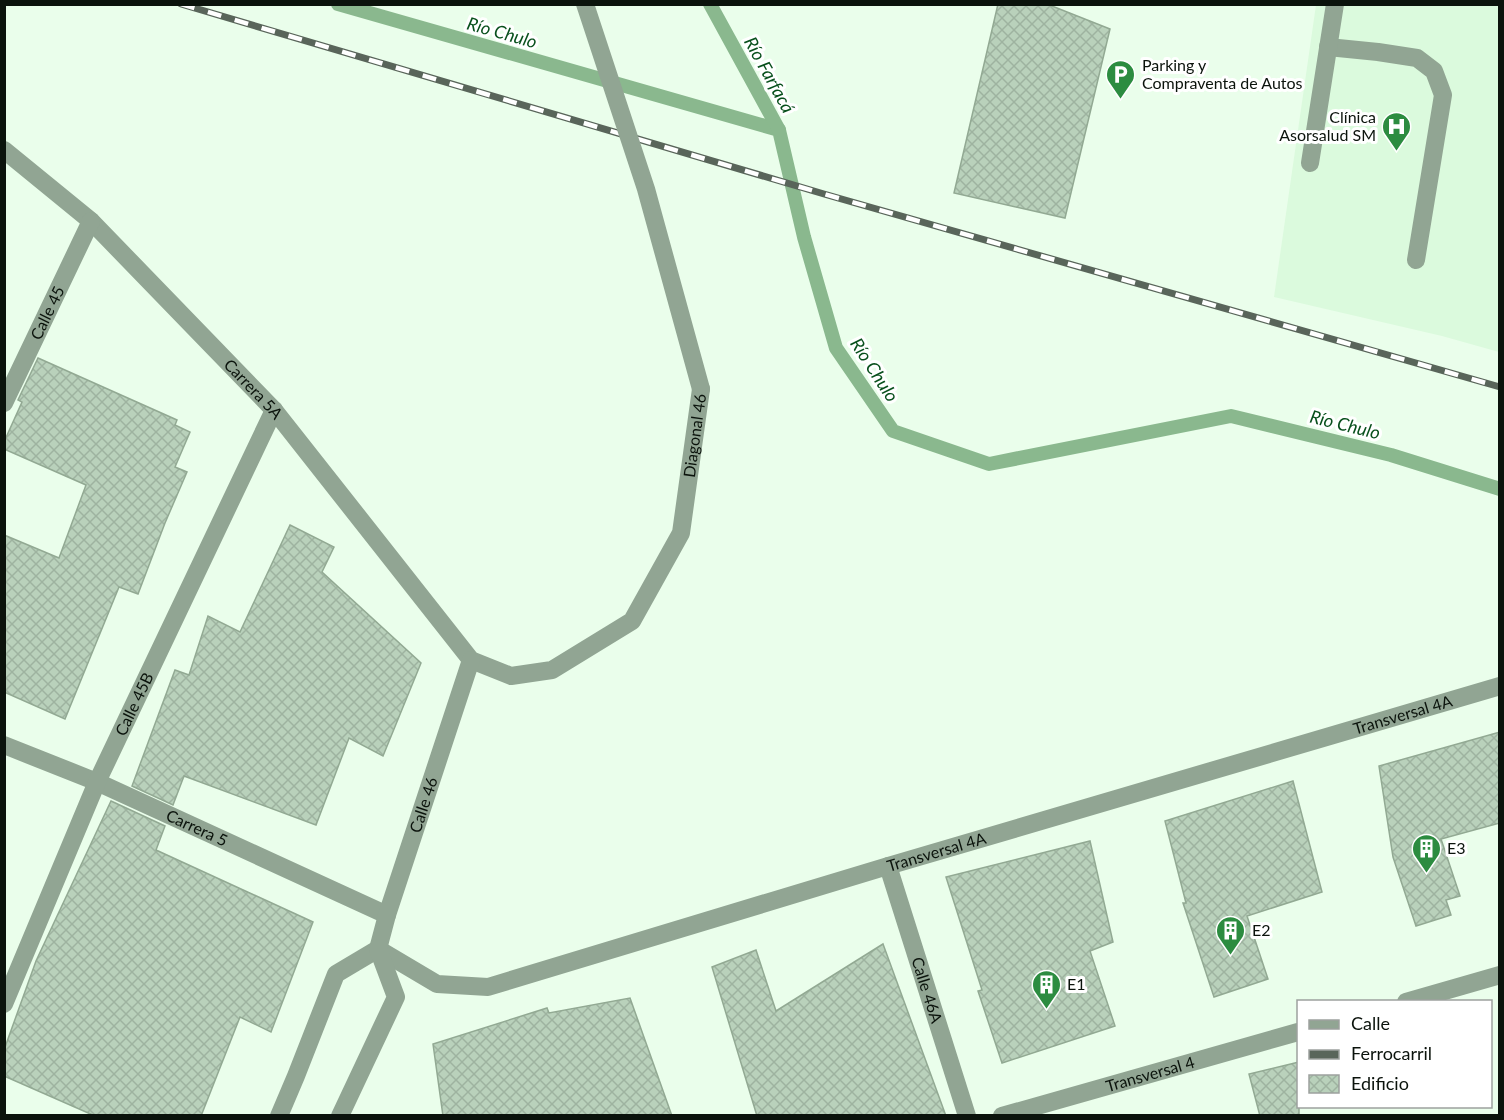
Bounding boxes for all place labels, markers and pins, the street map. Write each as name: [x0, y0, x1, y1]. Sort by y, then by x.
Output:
place label: Parking y Compraventa de Autos: [1142, 55, 1303, 92]
parking icon: Parking y Compraventa de Autos: [1105, 58, 1137, 100]
place label: Clínica Asorsalud SM: [1279, 107, 1376, 144]
hospital icon: Clínica Asorsalud SM: [1381, 110, 1413, 152]
building icon: E3: [1410, 832, 1442, 874]
place label: E3: [1447, 838, 1466, 857]
building icon: E2: [1215, 914, 1247, 956]
place label: E2: [1252, 920, 1271, 939]
building icon: E1: [1030, 968, 1062, 1010]
place label: E1: [1067, 974, 1086, 993]

